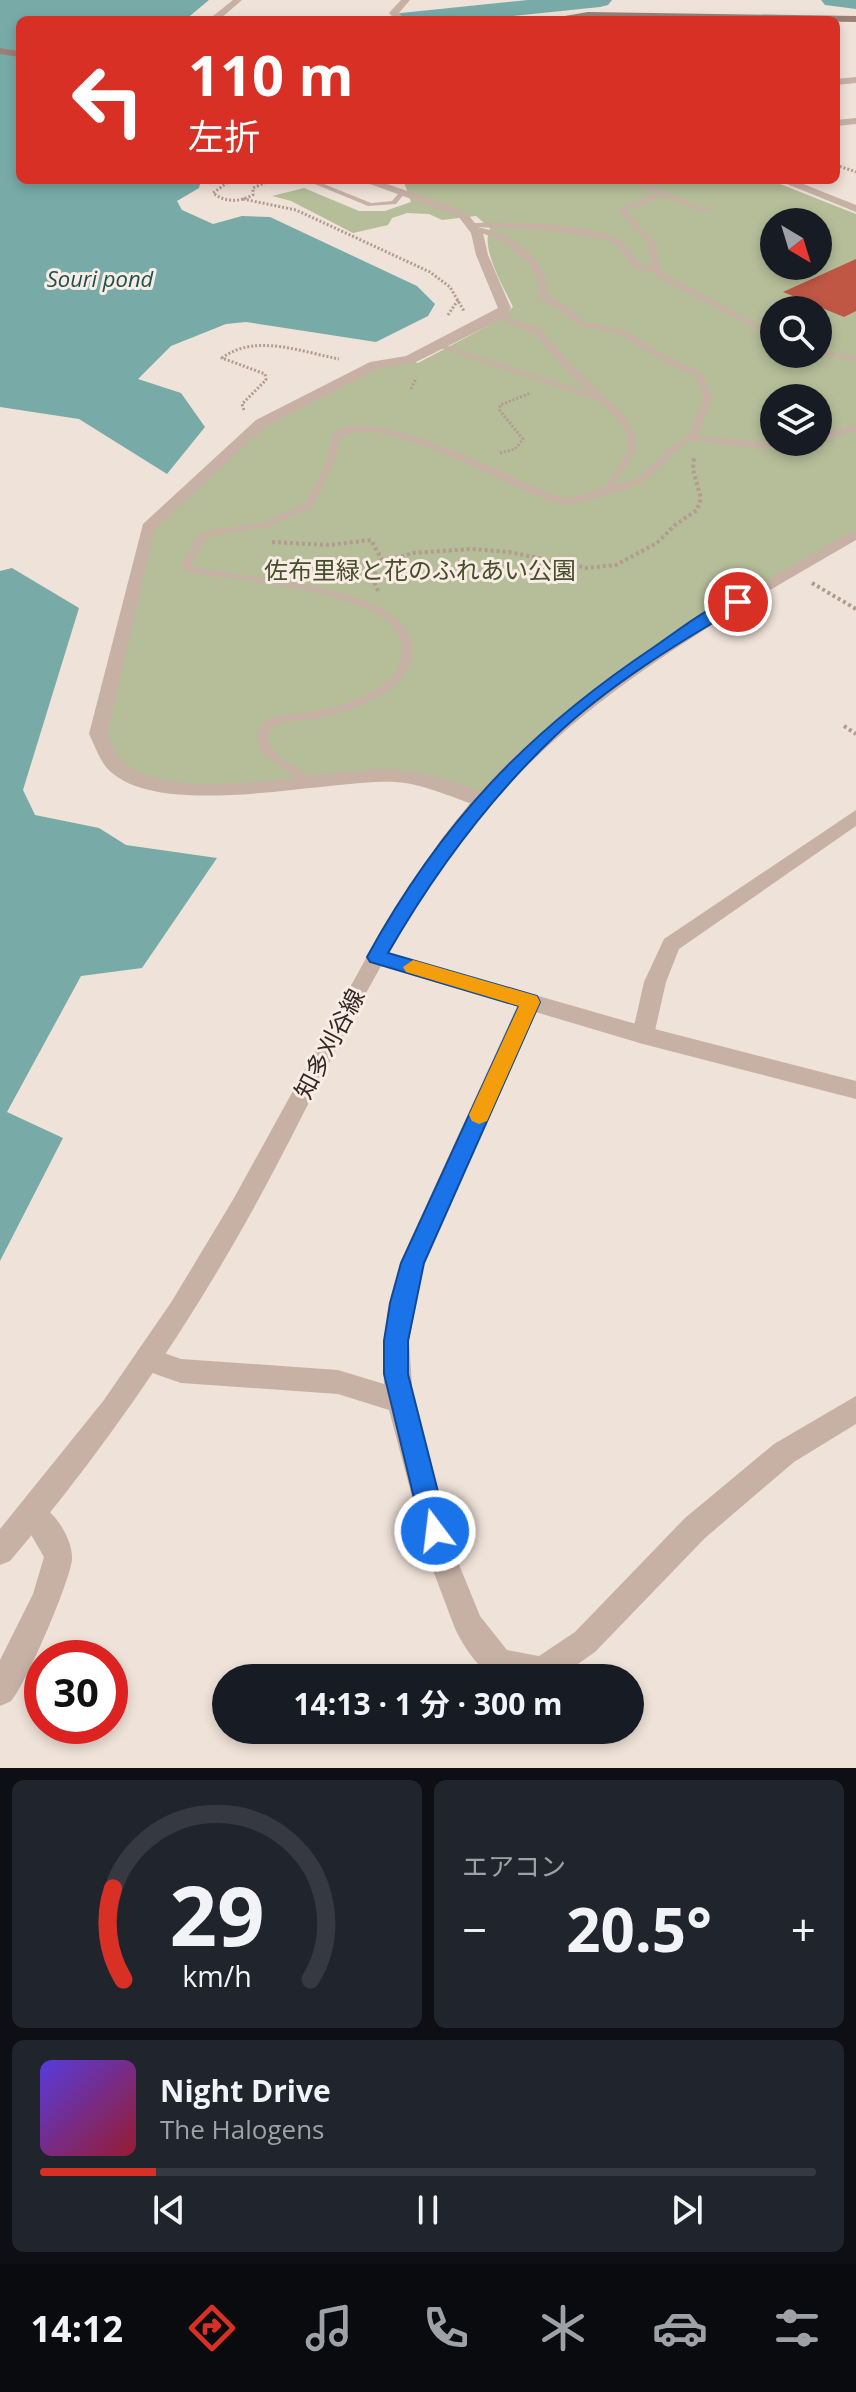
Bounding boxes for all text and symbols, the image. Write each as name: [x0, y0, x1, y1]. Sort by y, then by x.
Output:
text: 110 m: [188, 36, 354, 112]
icon: left: [56, 48, 160, 152]
text: 左折: [188, 112, 260, 161]
north arrow: [760, 208, 832, 280]
map controls: [760, 208, 832, 456]
water label: Souri pond: [47, 263, 155, 293]
button: search: [760, 296, 832, 368]
button: layers: [760, 384, 832, 456]
park label: 佐布里緑と花のふれあい公園: [264, 553, 576, 586]
pin: [704, 568, 772, 636]
icon: arrive: [716, 580, 760, 624]
street label: 知多刈谷線: [286, 983, 371, 1104]
position arrow: [393, 1489, 477, 1573]
speed limit sign: 30: [24, 1640, 128, 1744]
text: 14:13 · 1 分 · 300 m: [293, 1683, 563, 1724]
text: エアコン: [462, 1848, 566, 1884]
text: 29: [169, 1857, 265, 1970]
text: 20.5°: [566, 1888, 712, 1970]
text: −: [462, 1899, 487, 1959]
text: +: [791, 1899, 816, 1959]
text: km/h: [182, 1956, 252, 1995]
text: Night Drive: [160, 2070, 331, 2111]
text: The Halogens: [160, 2111, 325, 2147]
icon: previous: [147, 2188, 191, 2232]
icon: pause: [406, 2188, 450, 2232]
icon: next: [665, 2188, 709, 2232]
icon: directions: [184, 2300, 240, 2356]
icon: music: [301, 2300, 357, 2356]
icon: phone: [418, 2300, 474, 2356]
icon: climate: [535, 2300, 591, 2356]
icon: car: [652, 2300, 708, 2356]
icon: filters: [769, 2300, 825, 2356]
text: 14:12: [31, 2304, 123, 2353]

